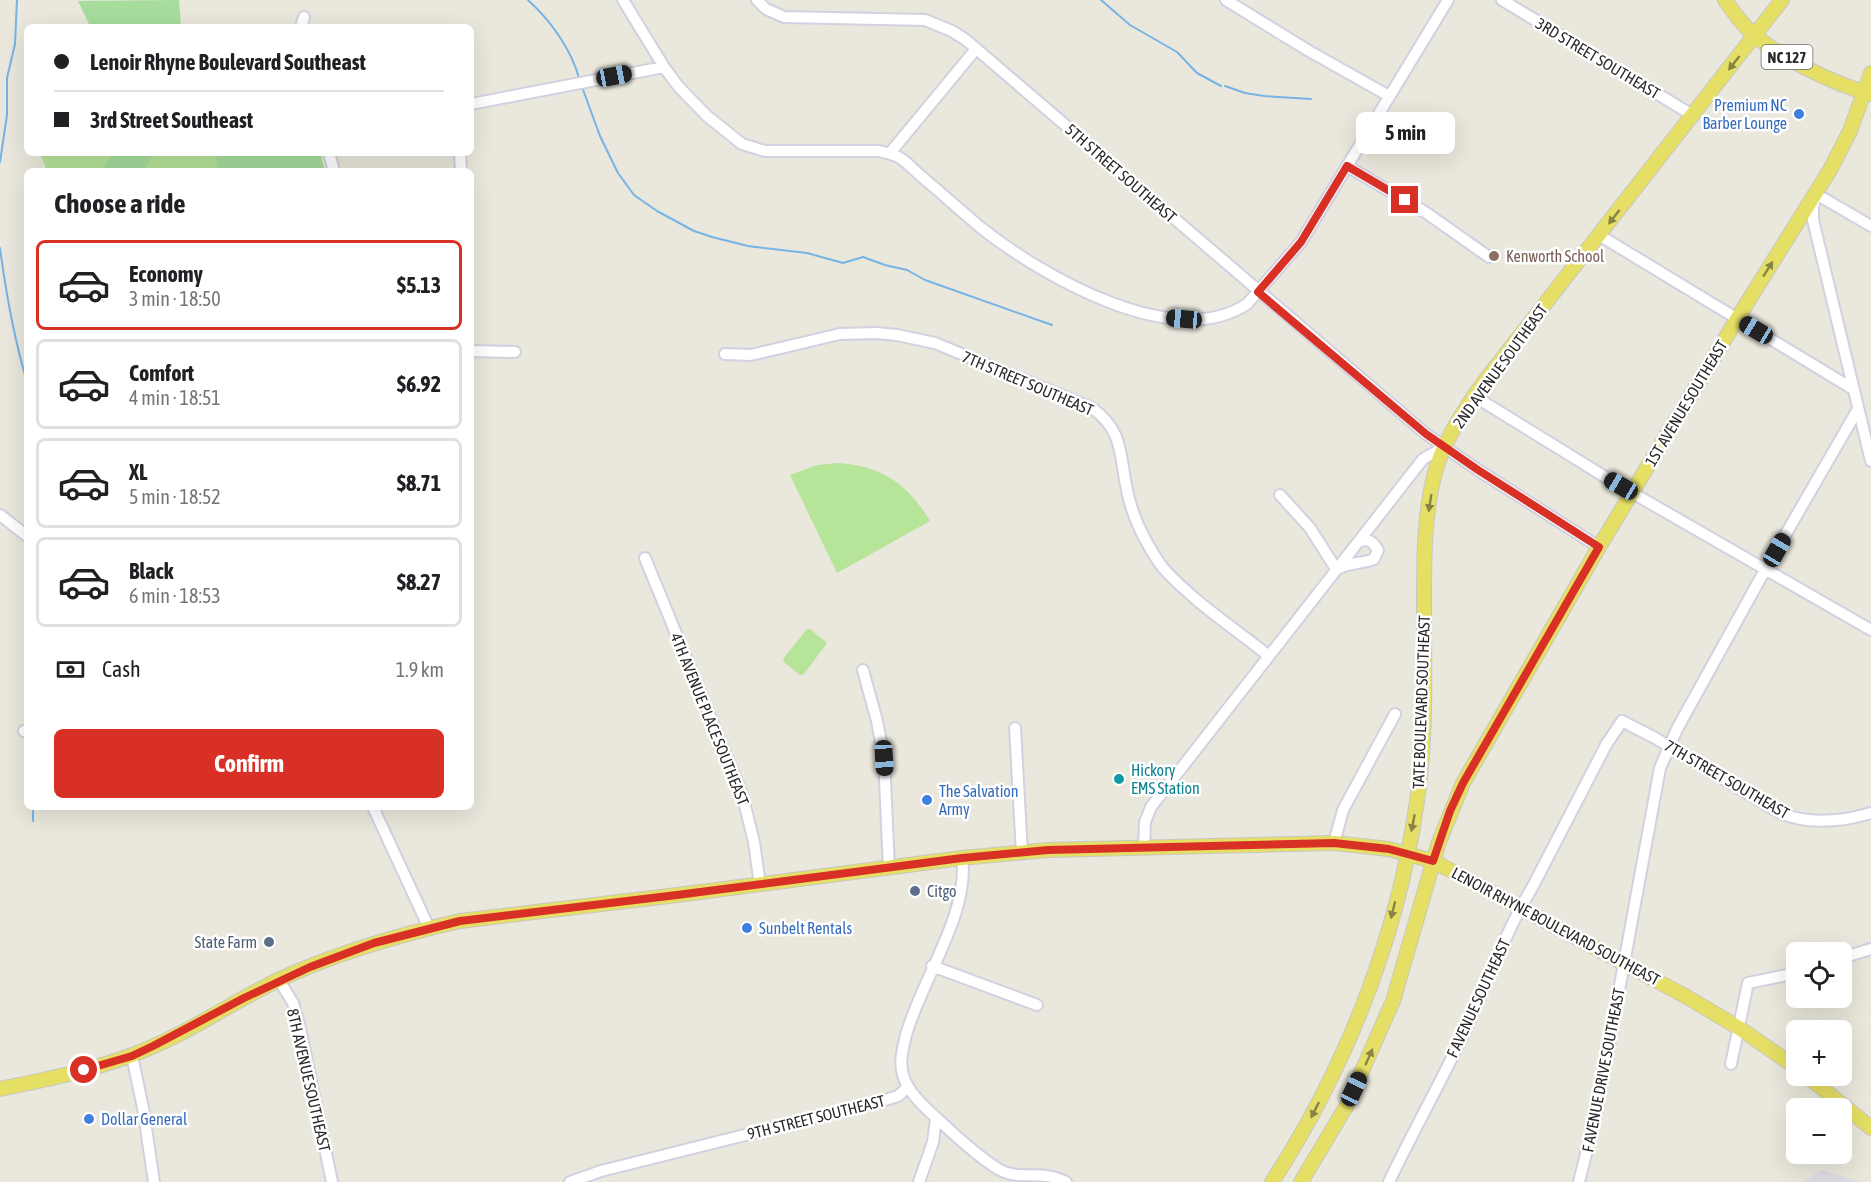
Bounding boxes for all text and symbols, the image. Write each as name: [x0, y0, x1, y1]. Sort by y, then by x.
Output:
street label: 3RD STREET SOUTHEAST: [1533, 14, 1663, 102]
road number: NC 127: [1762, 45, 1812, 69]
text: Lenoir Rhyne Boulevard Southeast: [90, 49, 366, 75]
one-way arrow: [1729, 56, 1741, 71]
car: [595, 64, 633, 88]
place label: Premium NC Barber Lounge: [1702, 96, 1787, 133]
text: 3rd Street Southeast: [90, 107, 253, 133]
marker: Premium NC Barber Lounge: [1792, 107, 1806, 121]
callout: 5 min: [1356, 113, 1454, 155]
street label: 5TH STREET SOUTHEAST: [1062, 120, 1180, 226]
text: 5 min: [1385, 121, 1426, 144]
route end: [1391, 186, 1418, 213]
text: Choose a ride: [54, 188, 186, 219]
one-way arrow: [1608, 209, 1620, 224]
place label: Kenworth School: [1506, 247, 1605, 265]
marker: Kenworth School: [1487, 249, 1501, 263]
icon: car: [57, 258, 111, 312]
text: Economy: [129, 261, 203, 287]
one-way arrow: [1762, 261, 1773, 277]
text: $5.13: [397, 272, 441, 298]
text: 3 min · 18:50: [129, 287, 221, 310]
street label: 2ND AVENUE SOUTHEAST: [1449, 301, 1551, 431]
car: [1165, 308, 1203, 330]
car: [1736, 313, 1776, 347]
street label: 1ST AVENUE SOUTHEAST: [1641, 337, 1731, 469]
street label: 7TH STREET SOUTHEAST: [960, 347, 1096, 419]
icon: car: [57, 357, 111, 411]
text: Comfort: [129, 360, 194, 386]
text: $6.92: [397, 371, 441, 397]
text: 4 min · 18:51: [129, 386, 221, 409]
icon: car: [57, 456, 111, 510]
text: XL: [129, 459, 147, 485]
car: [1601, 469, 1641, 503]
text: $8.71: [397, 470, 441, 496]
text: 5 min · 18:52: [129, 485, 221, 508]
one-way arrow: [1425, 494, 1434, 513]
car: [1760, 530, 1794, 570]
icon: car: [57, 555, 111, 609]
text: Black: [129, 558, 173, 584]
text: $8.27: [397, 569, 441, 595]
text: 6 min · 18:53: [129, 584, 221, 607]
street label: TATE BOULEVARD SOUTHEAST: [1409, 615, 1433, 789]
street label: 4TH AVENUE PLACE SOUTHEAST: [667, 630, 753, 808]
icon: cash: [54, 653, 87, 686]
text: Cash: [102, 656, 141, 682]
text: 1.9 km: [396, 658, 444, 681]
button: Confirm: [54, 729, 444, 798]
street label: 7TH STREET SOUTHEAST: [1662, 736, 1792, 822]
car: [874, 740, 894, 776]
place label: Hickory EMS Station: [1131, 761, 1200, 797]
marker: Hickory EMS Station: [1112, 772, 1126, 786]
place label: The Salvation Army: [939, 782, 1019, 819]
marker: The Salvation Army: [920, 793, 934, 807]
one-way arrow: [1408, 814, 1417, 833]
street label: LENOIR RHYNE BOULEVARD SOUTHEAST: [1449, 863, 1663, 989]
place label: Citgo: [927, 882, 957, 901]
marker: Citgo: [908, 884, 922, 898]
one-way arrow: [1388, 901, 1398, 919]
place label: Sunbelt Rentals: [759, 919, 852, 937]
marker: Sunbelt Rentals: [740, 921, 754, 935]
place label: State Farm: [195, 933, 257, 951]
marker: State Farm: [262, 935, 276, 949]
street label: F AVENUE SOUTHEAST: [1443, 936, 1513, 1060]
map controls: [1786, 942, 1852, 1164]
button: locate: [1786, 942, 1852, 1008]
street label: F AVENUE DRIVE SOUTHEAST: [1578, 986, 1628, 1154]
street label: 8TH AVENUE SOUTHEAST: [284, 1007, 334, 1153]
button: +: [1786, 1020, 1852, 1086]
one-way arrow: [1364, 1048, 1373, 1065]
route start: [70, 1056, 97, 1083]
car: [1338, 1069, 1370, 1109]
street label: 9TH STREET SOUTHEAST: [745, 1091, 887, 1143]
button: −: [1786, 1098, 1852, 1164]
one-way arrow: [1311, 1102, 1320, 1119]
place label: Dollar General: [101, 1110, 188, 1128]
marker: Dollar General: [82, 1112, 96, 1126]

